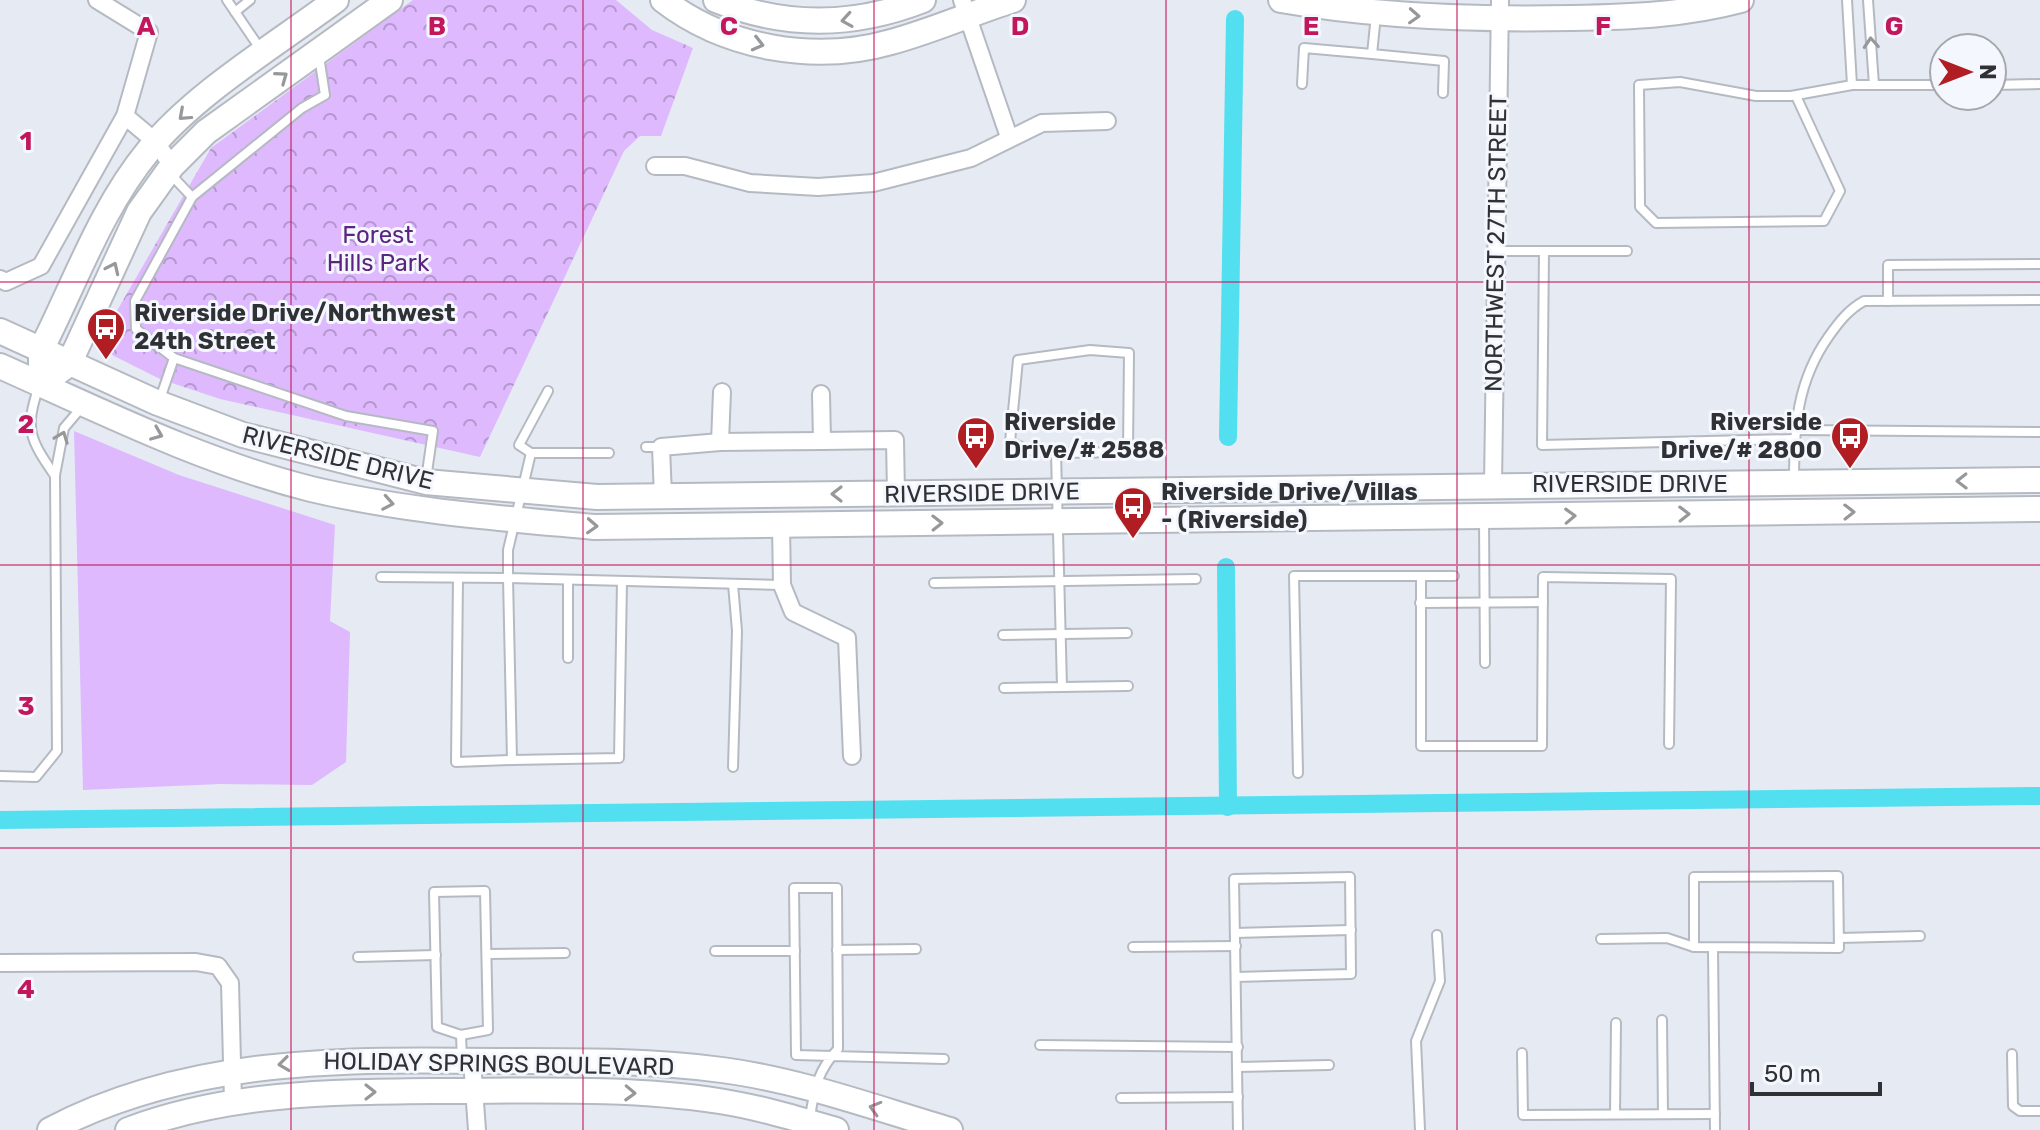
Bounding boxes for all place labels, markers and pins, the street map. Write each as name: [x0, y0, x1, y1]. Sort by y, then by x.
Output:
place label: Riverside Drive/Northwest 24th Street: [134, 299, 455, 355]
bus stop icon: Riverside Drive/Northwest 24th Street: [85, 306, 127, 361]
place label: Riverside Drive/# 2588: [1004, 408, 1165, 464]
place label: Riverside Drive/# 2800: [1660, 408, 1822, 464]
bus stop icon: Riverside Drive/# 2588: [955, 415, 997, 470]
bus stop icon: Riverside Drive/# 2800: [1829, 415, 1871, 470]
place label: Riverside Drive/Villas - (Riverside): [1161, 478, 1418, 534]
bus stop icon: Riverside Drive/Villas - (Riverside): [1112, 485, 1154, 540]

